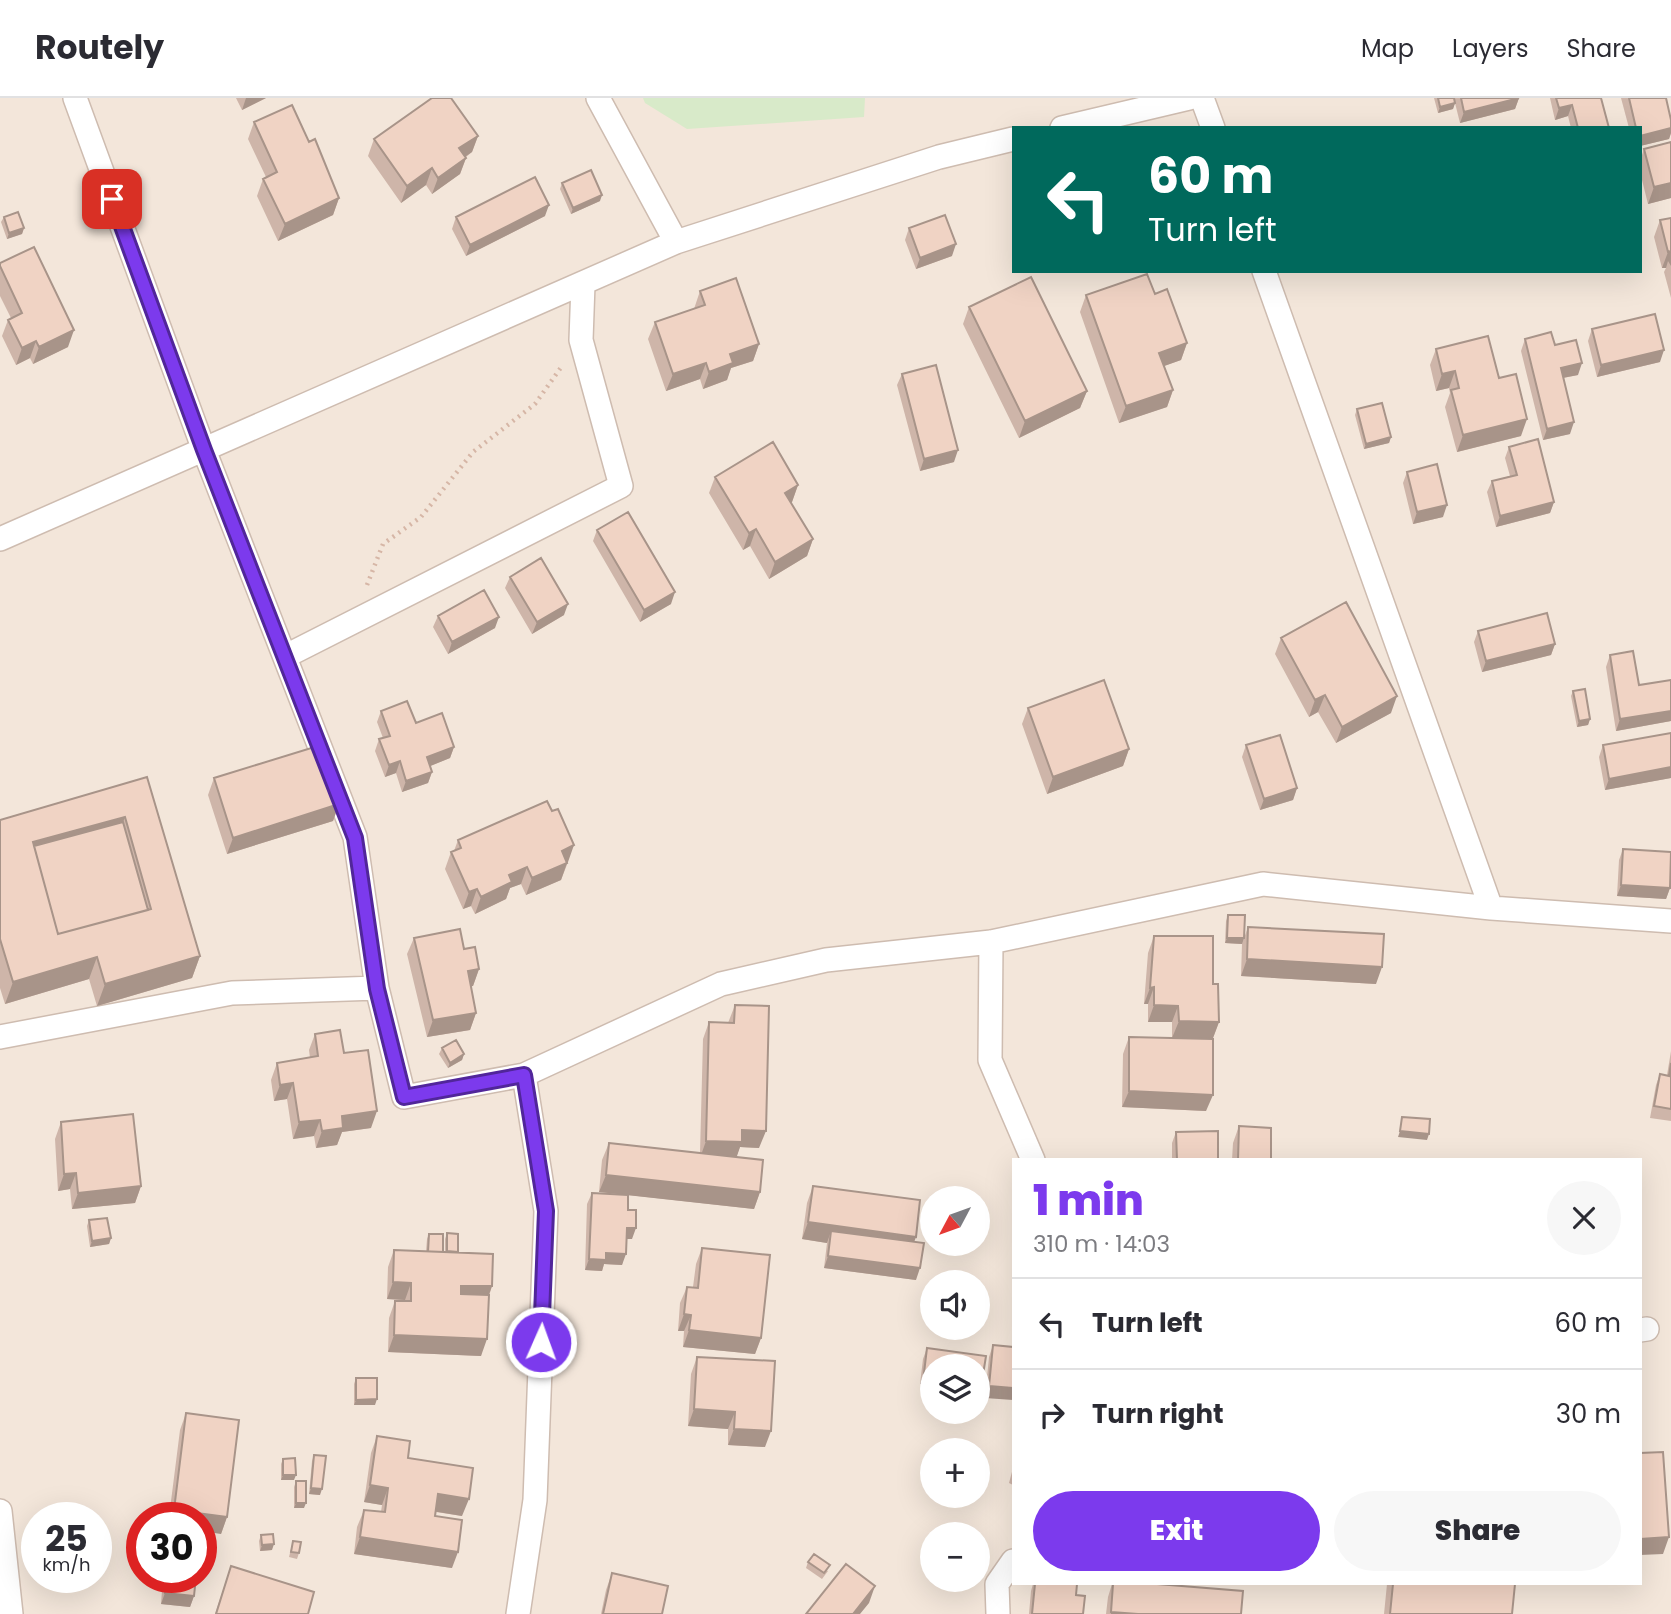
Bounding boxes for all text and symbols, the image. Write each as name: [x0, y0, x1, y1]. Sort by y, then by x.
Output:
text: Routely: [35, 24, 164, 71]
text: Map: [1361, 32, 1414, 65]
text: Layers: [1452, 32, 1528, 65]
text: Share: [1566, 32, 1636, 65]
text: 60 m: [1148, 142, 1273, 210]
icon: left: [1033, 154, 1124, 245]
pin: [82, 169, 142, 229]
icon: arrive: [93, 180, 131, 218]
text: Turn left: [1148, 207, 1277, 252]
text: 1 min: [1033, 1171, 1144, 1230]
button: close: [1547, 1181, 1621, 1255]
north arrow: [920, 1186, 990, 1256]
map controls: [920, 1186, 990, 1592]
text: 310 m · 14:03: [1033, 1228, 1170, 1260]
button: sound: [920, 1270, 990, 1340]
position arrow: [504, 1305, 578, 1379]
icon: left: [1033, 1305, 1071, 1343]
text: Turn left: [1092, 1305, 1203, 1341]
text: 60 m: [1554, 1305, 1621, 1341]
button: layers: [920, 1354, 990, 1424]
icon: right: [1033, 1396, 1071, 1434]
text: Turn right: [1092, 1396, 1224, 1432]
text: 30 m: [1556, 1396, 1621, 1432]
button: +: [920, 1438, 990, 1508]
button: Exit: [1033, 1491, 1320, 1571]
button: Share: [1334, 1491, 1621, 1571]
speed limit sign: 30: [126, 1502, 217, 1593]
text: 25: [45, 1514, 88, 1563]
button: −: [920, 1522, 990, 1592]
text: km/h: [43, 1552, 90, 1577]

